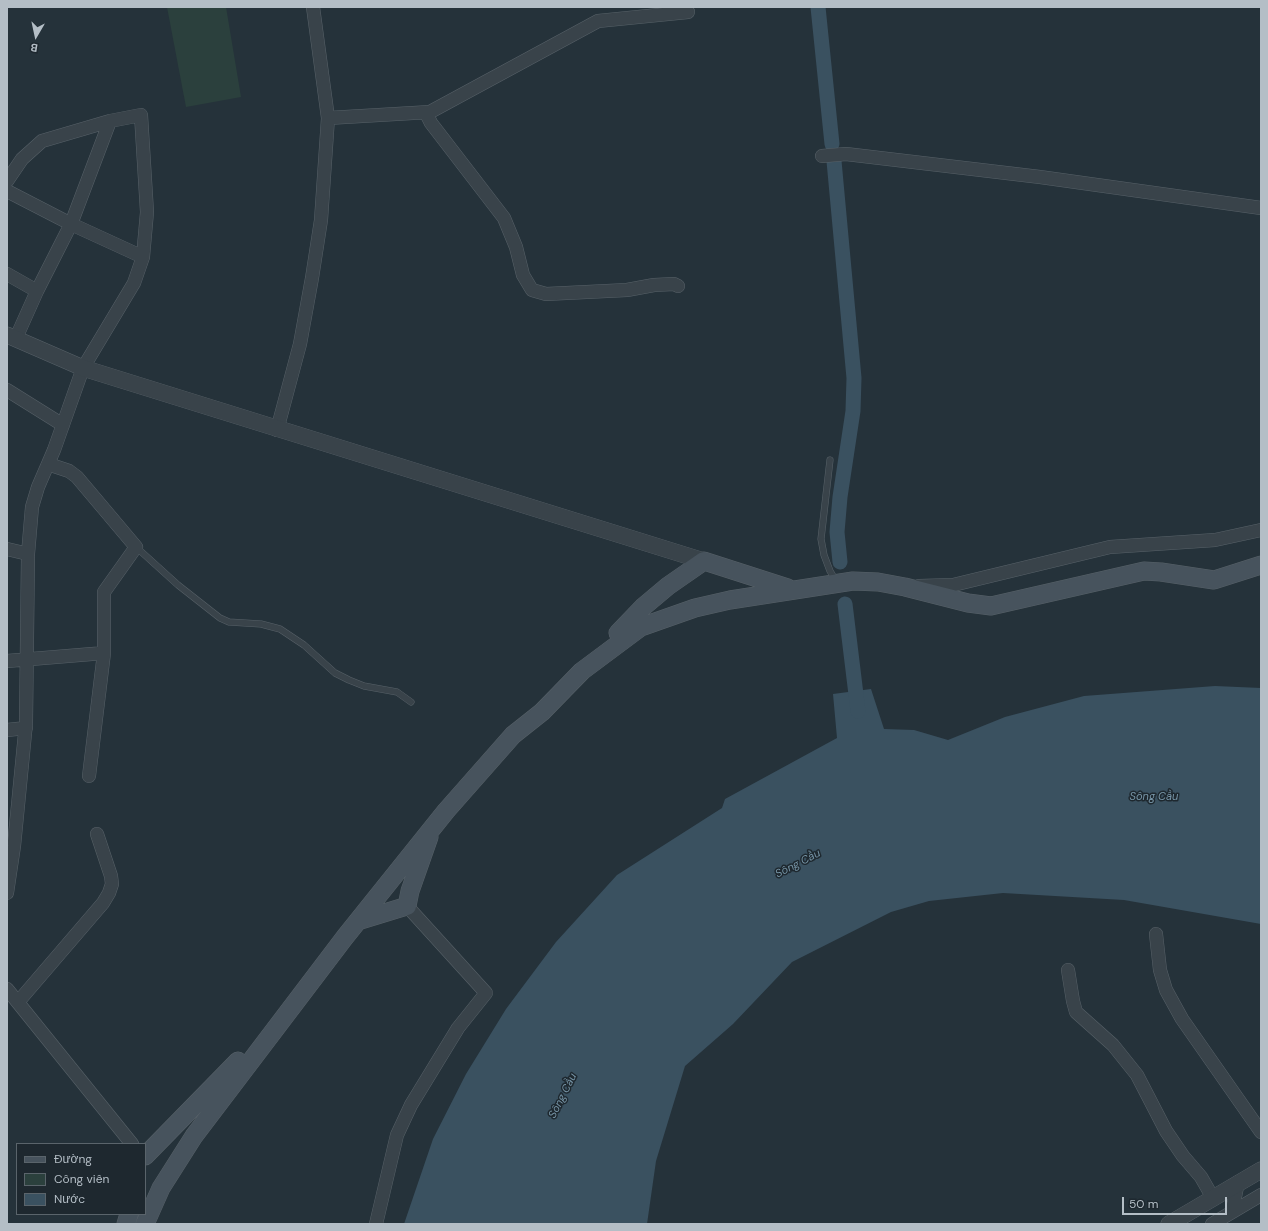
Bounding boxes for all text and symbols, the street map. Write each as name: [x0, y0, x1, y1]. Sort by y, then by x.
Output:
north arrow: [16, 16, 56, 56]
text: B: [30, 40, 39, 55]
water label: Sông Cầu: [1130, 790, 1178, 804]
water label: Sông Cầu: [773, 847, 823, 881]
water label: Sông Cầu: [546, 1071, 580, 1121]
legend: [16, 1143, 146, 1215]
text: Đường: [54, 1151, 92, 1167]
text: Công viên: [54, 1171, 109, 1187]
scale bar: [1124, 1189, 1229, 1215]
text: Nước: [54, 1191, 85, 1207]
text: 50 m: [1129, 1196, 1158, 1212]

